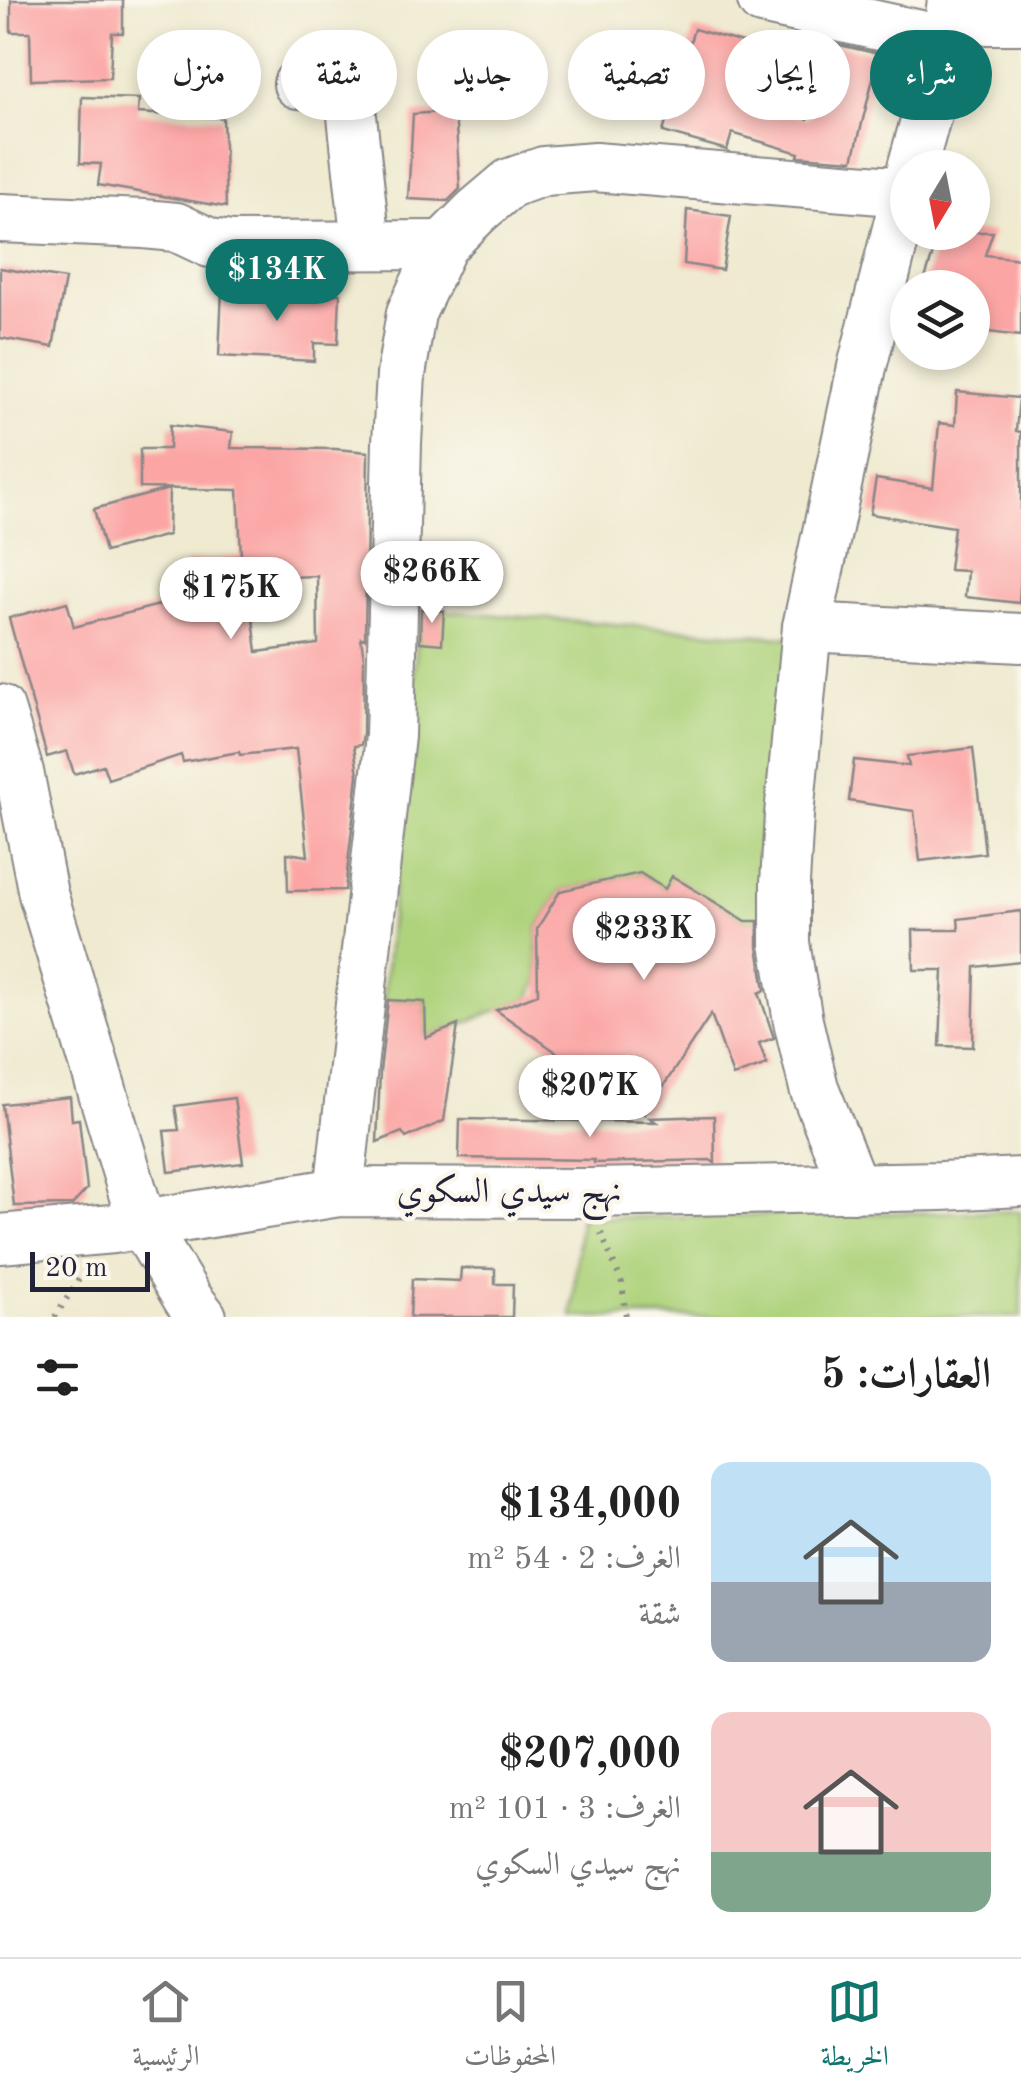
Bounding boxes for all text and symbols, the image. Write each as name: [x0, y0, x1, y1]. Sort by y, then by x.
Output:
chip: منزل: [137, 30, 261, 120]
chip: شقة: [281, 30, 397, 120]
chip: جديد: [417, 30, 548, 120]
chip: تصفية: [568, 30, 705, 120]
chip: إيجار: [725, 30, 850, 120]
chip: شراء: [870, 30, 992, 120]
north arrow: [890, 150, 990, 250]
map controls: [890, 150, 990, 370]
pin: $134K: [207, 239, 347, 324]
text: $134K: [228, 255, 326, 287]
button: layers: [890, 270, 990, 370]
pin: $266K: [362, 541, 502, 626]
pin: $175K: [161, 557, 301, 642]
text: $266K: [383, 557, 481, 589]
text: $175K: [182, 573, 280, 605]
pin: $233K: [574, 898, 714, 983]
text: $233K: [595, 914, 693, 946]
pin: $207K: [520, 1055, 660, 1140]
text: $207K: [541, 1071, 639, 1103]
street label: نهج سيدي السكوي: [396, 1173, 622, 1221]
scale bar: [30, 1247, 150, 1292]
text: 20 m: [45, 1255, 108, 1283]
icon: filters: [30, 1350, 85, 1405]
text: العقارات: 5: [821, 1355, 991, 1397]
text: $134,000: [499, 1485, 681, 1527]
icon: home: [791, 1502, 911, 1622]
text: الغرف: 2 · 54 m²: [467, 1544, 681, 1576]
text: شقة: [639, 1600, 681, 1632]
text: $207,000: [499, 1735, 681, 1777]
icon: home: [791, 1752, 911, 1872]
text: الغرف: 3 · 101 m²: [449, 1794, 681, 1826]
text: نهج سيدي السكوي: [475, 1850, 681, 1882]
tab: الرئيسية: [132, 1974, 199, 2083]
tab: المحفوظات: [464, 1974, 556, 2083]
tab: الخريطة: [821, 1974, 889, 2083]

